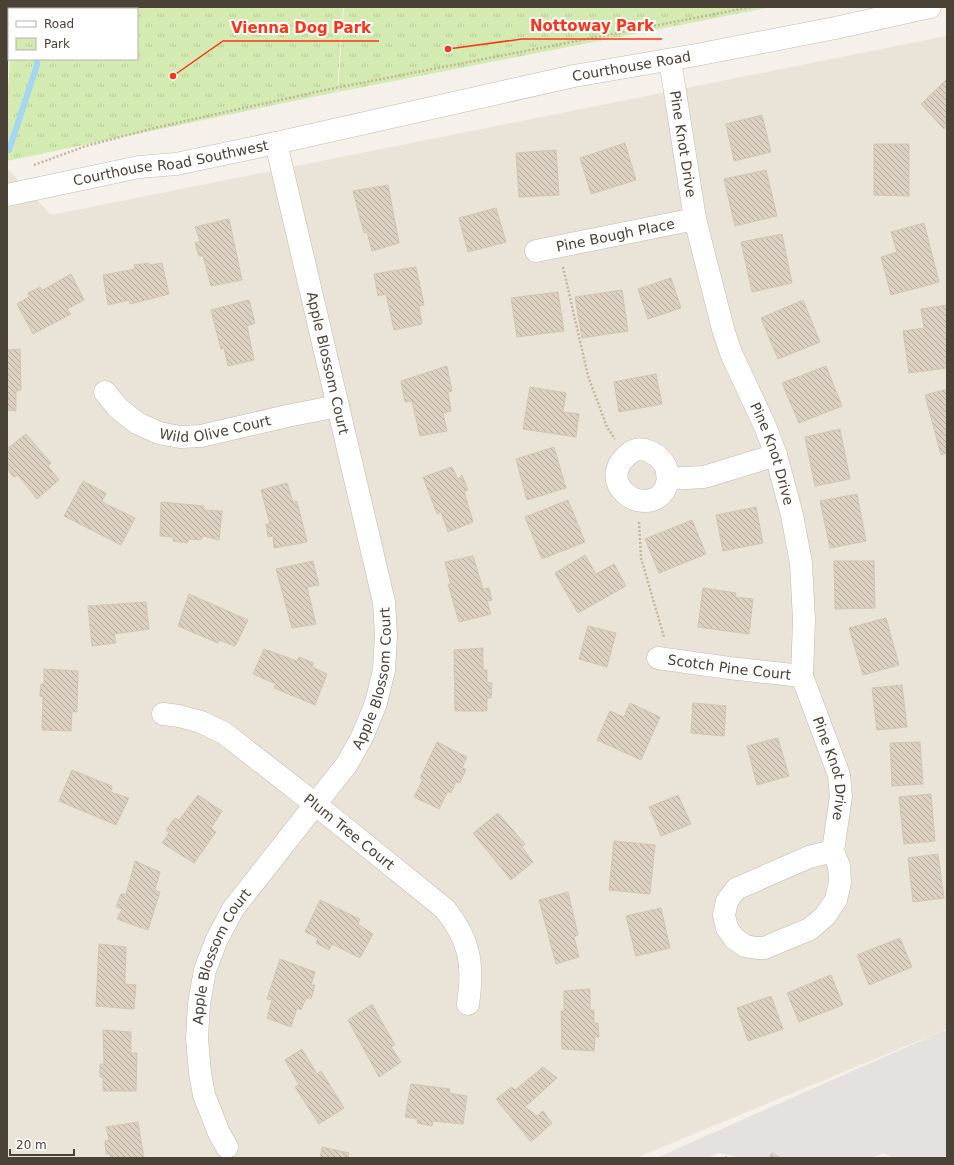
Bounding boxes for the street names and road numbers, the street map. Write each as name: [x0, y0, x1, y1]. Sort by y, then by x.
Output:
street label: Courthouse Road: [571, 48, 692, 84]
street label: Pine Knot Drive: [667, 89, 699, 199]
street label: Courthouse Road Southwest: [72, 137, 270, 189]
street label: Pine Bough Place: [555, 215, 676, 255]
street label: Apple Blossom Court: [304, 290, 352, 436]
street label: Pine Knot Drive: [747, 400, 797, 507]
street label: Wild Olive Court: [158, 412, 273, 445]
street label: Apple Blossom Court: [349, 606, 394, 752]
street label: Scotch Pine Court: [667, 651, 792, 683]
street label: Pine Knot Drive: [810, 714, 849, 822]
street label: Plum Tree Court: [301, 791, 398, 873]
street label: Apple Blossom Court: [190, 885, 254, 1025]

